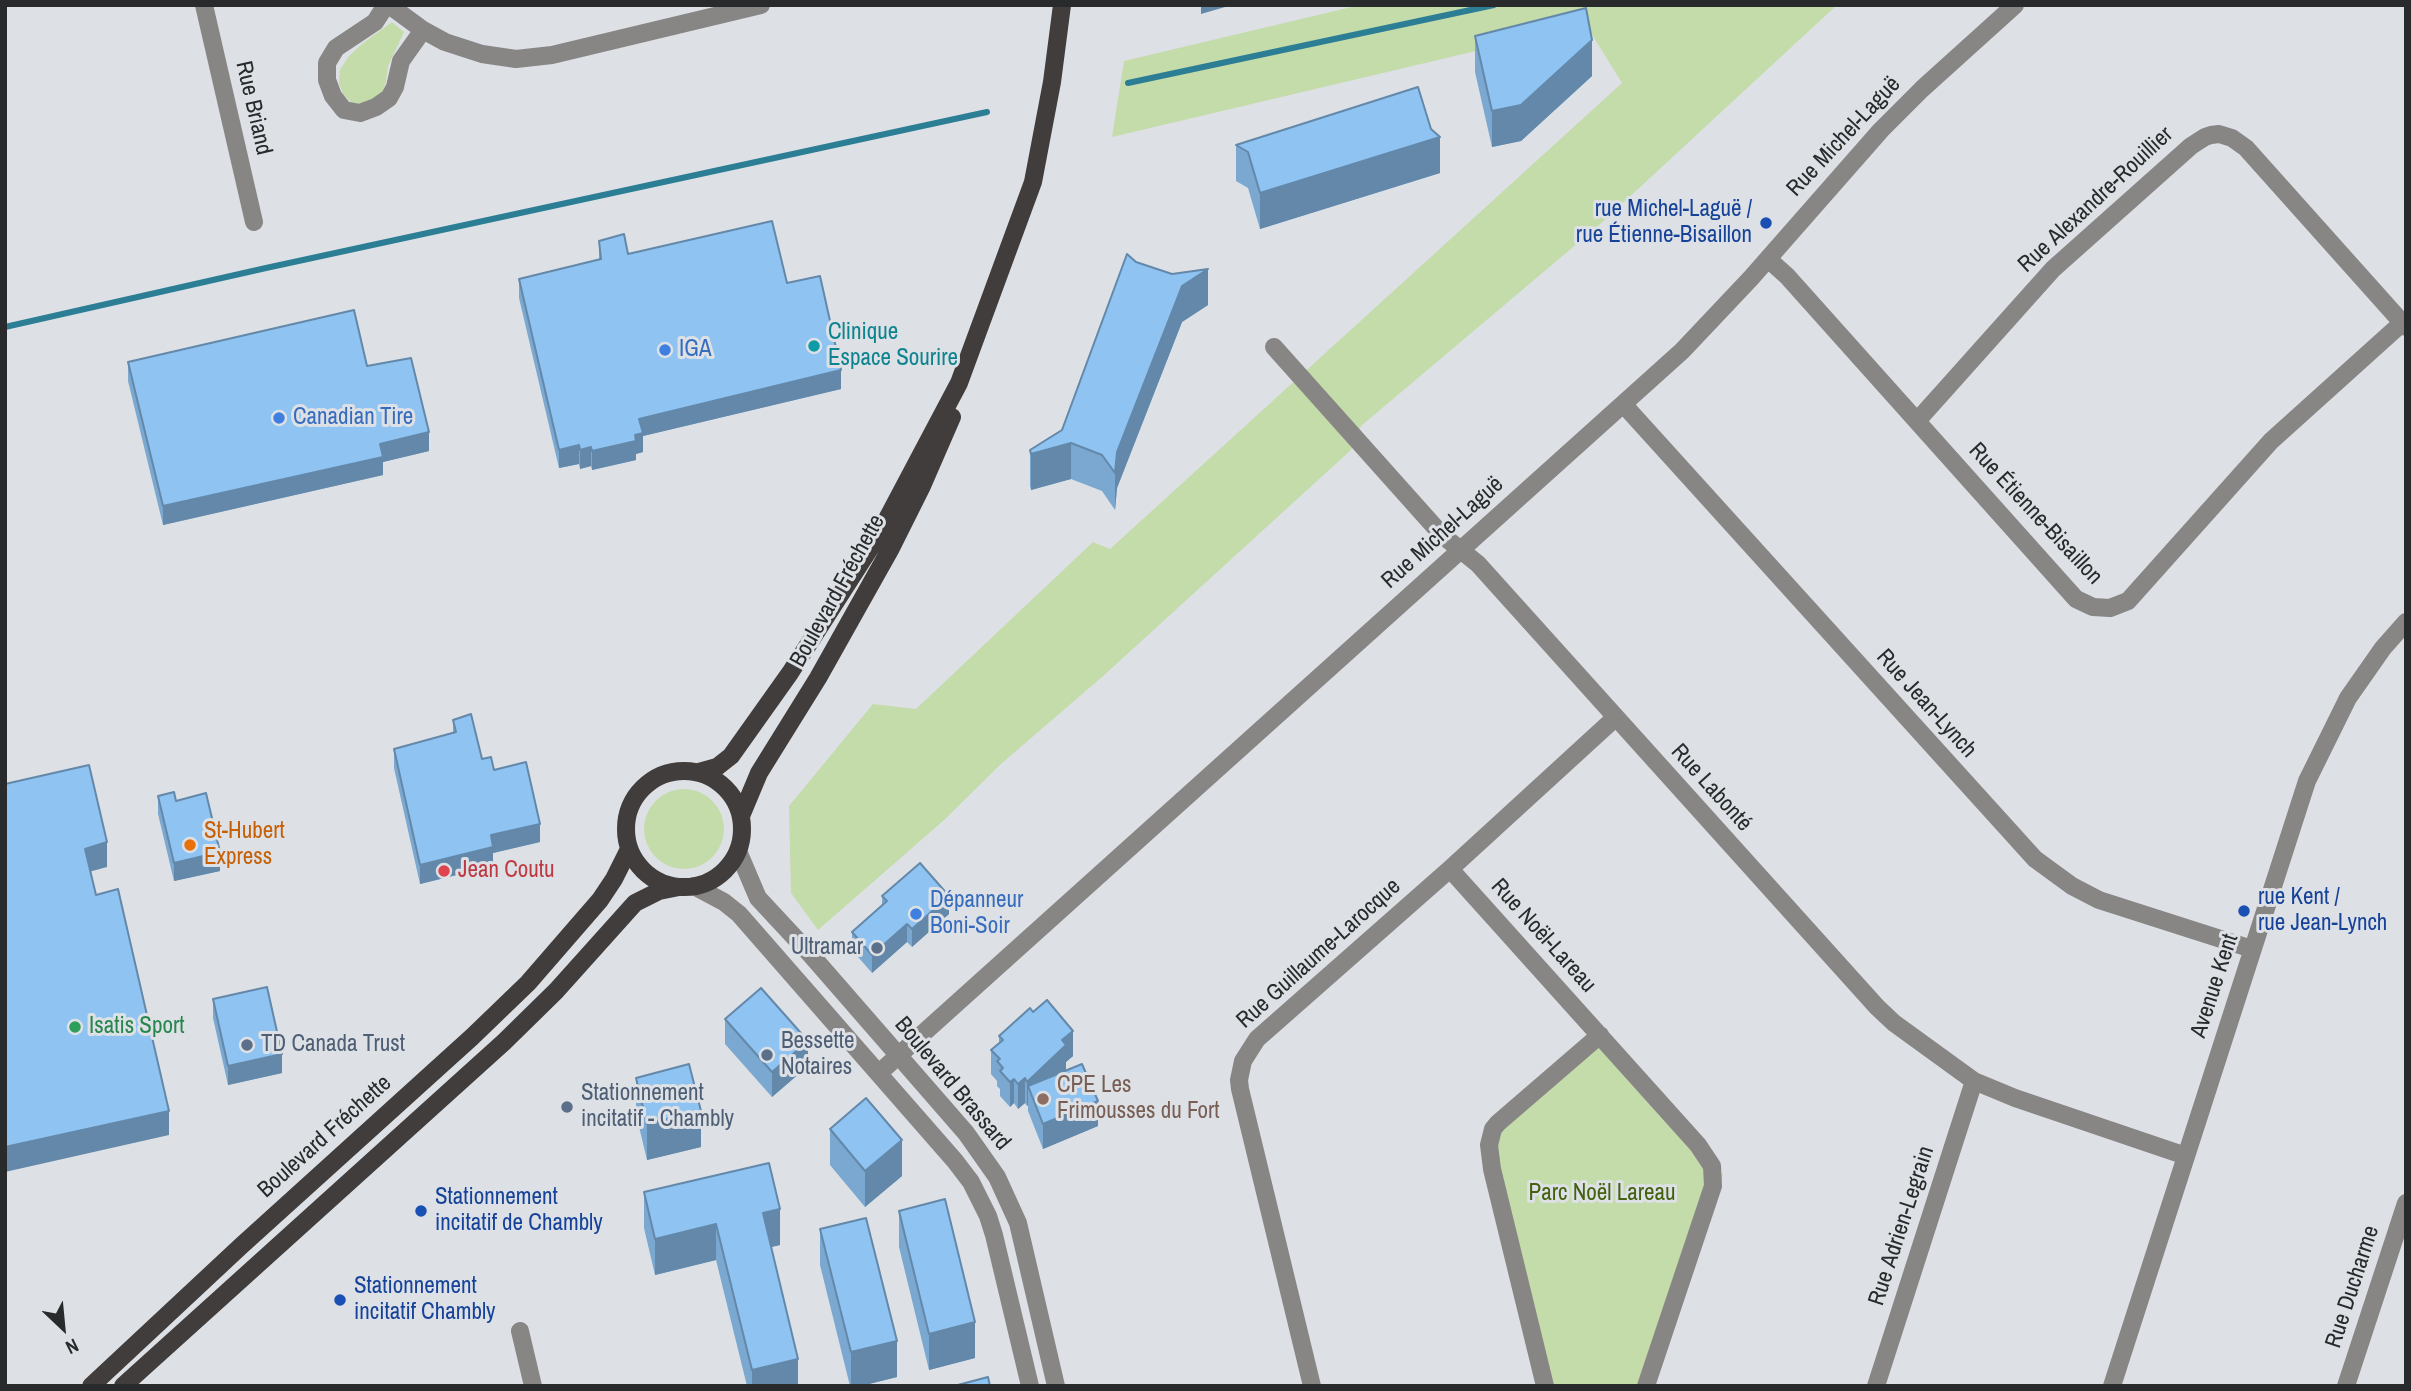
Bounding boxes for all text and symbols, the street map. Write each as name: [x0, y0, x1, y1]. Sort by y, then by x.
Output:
street label: Rue Briand: [229, 58, 277, 158]
street label: Rue Michel-Laguë: [1781, 71, 1907, 203]
street label: Rue Alexandre-Rouillier: [2013, 121, 2179, 279]
place label: rue Michel-Laguë / rue Étienne-Bisaillon: [1576, 196, 1752, 250]
marker: rue Michel-Laguë / rue Étienne-Bisaillon: [1758, 215, 1774, 231]
place label: Clinique Espace Sourire: [828, 319, 958, 373]
place label: IGA: [679, 336, 711, 364]
marker: Clinique Espace Sourire: [806, 338, 822, 354]
marker: IGA: [657, 342, 673, 358]
place label: Canadian Tire: [293, 404, 413, 432]
marker: Canadian Tire: [271, 410, 287, 426]
street label: Rue Étienne-Bisaillon: [1962, 437, 2108, 591]
street label: Rue Michel-Laguë: [1377, 471, 1509, 595]
street label: Boulevard Fréchette: [785, 510, 891, 672]
street label: Rue Jean-Lynch: [1870, 644, 1982, 764]
street label: Rue Labonté: [1665, 739, 1757, 837]
place label: St-Hubert Express: [204, 818, 285, 872]
marker: St-Hubert Express: [182, 837, 198, 853]
place label: Jean Coutu: [458, 857, 554, 885]
marker: Jean Coutu: [436, 863, 452, 879]
street label: Rue Guillaume-Larocque: [1231, 873, 1407, 1035]
street label: Rue Noël-Lareau: [1485, 873, 1601, 999]
place label: rue Kent / rue Jean-Lynch: [2258, 884, 2387, 938]
place label: Dépanneur Boni-Soir: [930, 887, 1023, 941]
marker: rue Kent / rue Jean-Lynch: [2236, 903, 2252, 919]
marker: Dépanneur Boni-Soir: [908, 906, 924, 922]
street label: Avenue Kent: [2185, 931, 2245, 1041]
place label: Ultramar: [791, 934, 863, 962]
marker: Ultramar: [869, 940, 885, 956]
street label: Boulevard Brassard: [888, 1012, 1016, 1156]
place label: Isatis Sport: [89, 1013, 184, 1041]
marker: Isatis Sport: [67, 1019, 83, 1035]
place label: Bessette Notaires: [781, 1028, 854, 1082]
place label: TD Canada Trust: [261, 1031, 405, 1059]
marker: TD Canada Trust: [239, 1037, 255, 1053]
marker: Bessette Notaires: [759, 1047, 775, 1063]
street label: Boulevard Fréchette: [253, 1070, 397, 1204]
place label: CPE Les Frimousses du Fort: [1057, 1072, 1220, 1126]
place label: Stationnement incitatif - Chambly: [581, 1080, 734, 1134]
marker: CPE Les Frimousses du Fort: [1035, 1091, 1051, 1107]
marker: Stationnement incitatif - Chambly: [559, 1099, 575, 1115]
street label: Rue Adrien-Legrain: [1863, 1143, 1941, 1309]
park label: Parc Noël Lareau: [1529, 1180, 1675, 1208]
place label: Stationnement incitatif de Chambly: [435, 1184, 603, 1238]
marker: Stationnement incitatif de Chambly: [413, 1203, 429, 1219]
street label: Rue Ducharme: [2320, 1222, 2386, 1352]
place label: Stationnement incitatif Chambly: [354, 1273, 496, 1327]
marker: Stationnement incitatif Chambly: [332, 1292, 348, 1308]
north arrow: [28, 1293, 98, 1363]
text: N: [61, 1333, 83, 1361]

